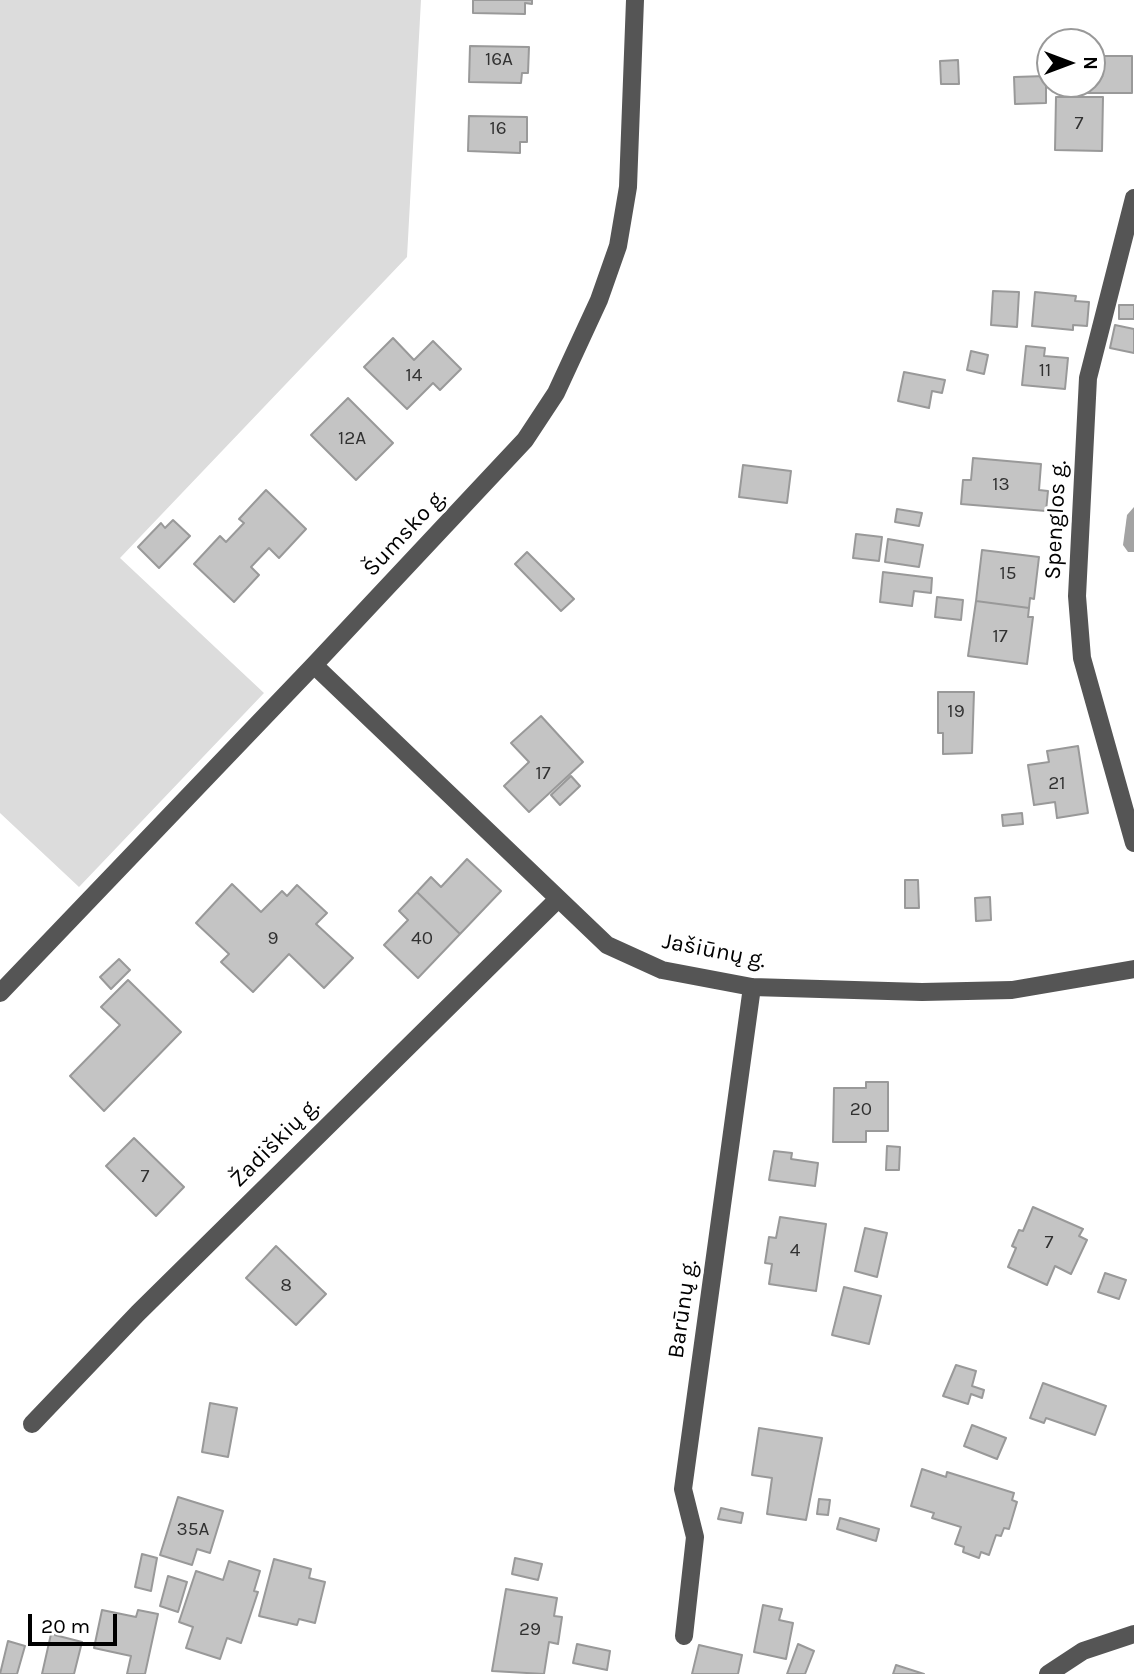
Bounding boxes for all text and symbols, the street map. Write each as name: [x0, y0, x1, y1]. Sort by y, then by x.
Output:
north arrow: [1036, 28, 1106, 98]
house number: 16A: [485, 49, 513, 71]
text: N: [1079, 56, 1101, 70]
house number: 7: [1075, 113, 1083, 135]
house number: 16: [489, 118, 507, 140]
house number: 11: [1039, 360, 1051, 382]
house number: 14: [406, 365, 422, 387]
house number: 12A: [338, 428, 366, 450]
street label: Spenglos g.: [1039, 460, 1073, 580]
house number: 13: [992, 474, 1010, 496]
street label: Šumsko g.: [358, 484, 452, 582]
house number: 15: [999, 563, 1017, 585]
house number: 17: [992, 626, 1008, 648]
house number: 19: [947, 701, 965, 723]
house number: 17: [535, 763, 551, 785]
house number: 21: [1048, 773, 1066, 795]
street label: Jašiūnų g.: [660, 927, 768, 975]
house number: 9: [267, 928, 279, 950]
house number: 40: [411, 928, 433, 950]
street label: Žadiškių g.: [225, 1093, 325, 1193]
house number: 20: [850, 1099, 872, 1121]
house number: 7: [141, 1166, 149, 1188]
house number: 7: [1045, 1232, 1053, 1254]
house number: 4: [790, 1240, 800, 1262]
street label: Barūnų g.: [662, 1258, 704, 1360]
house number: 8: [280, 1275, 292, 1297]
house number: 35A: [177, 1519, 209, 1541]
scale bar: [32, 1600, 121, 1644]
text: 20 m: [41, 1614, 90, 1638]
house number: 29: [519, 1619, 541, 1641]

